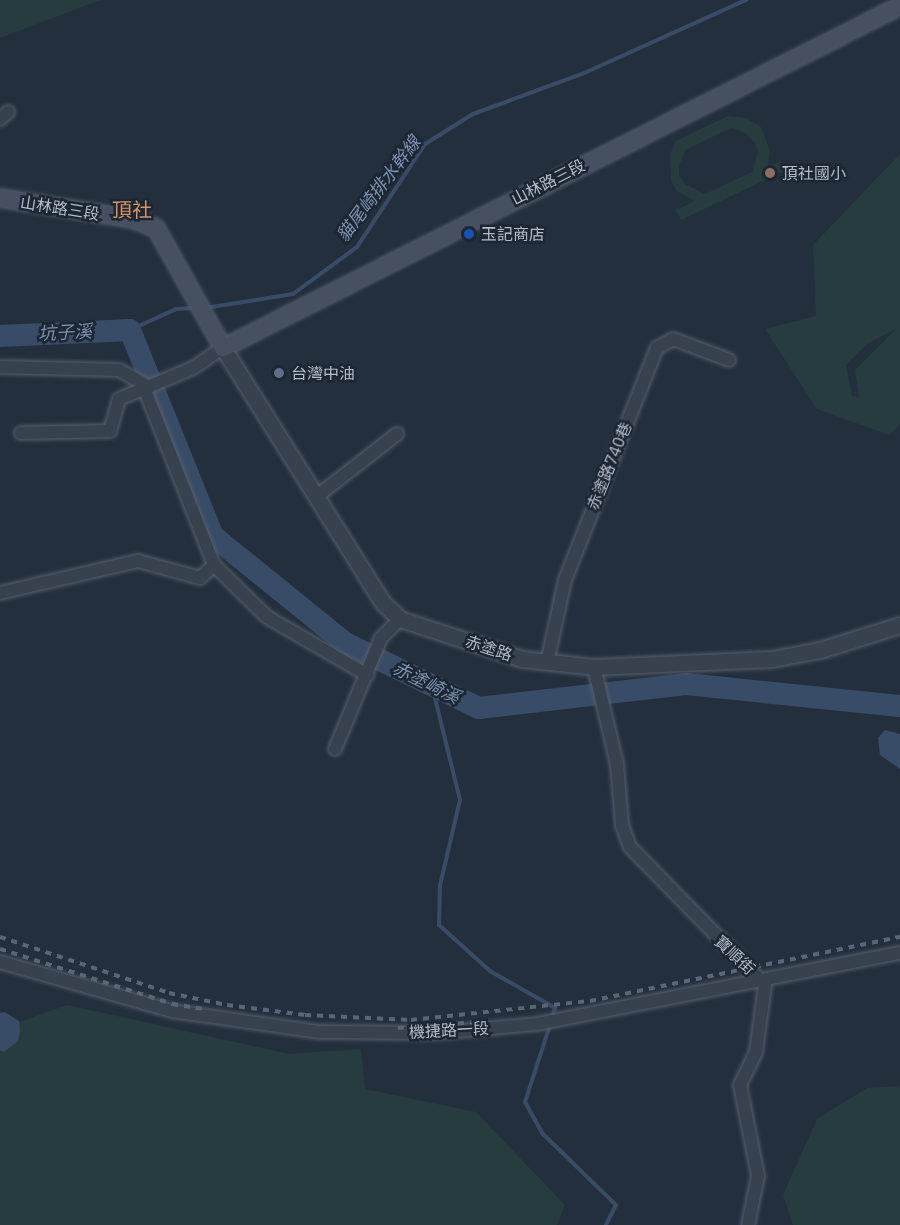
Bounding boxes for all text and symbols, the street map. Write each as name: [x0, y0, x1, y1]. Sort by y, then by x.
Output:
water label: 貓尾崎排水幹線: [332, 132, 426, 246]
street label: 山林路三段: [508, 155, 588, 209]
place label: 頂社國小: [782, 163, 846, 183]
marker: 頂社國小: [763, 166, 777, 180]
street label: 山林路三段: [19, 192, 101, 224]
district label: 頂社: [112, 197, 152, 221]
place label: 玉記商店: [481, 224, 545, 244]
marker: 玉記商店: [462, 227, 476, 241]
water label: 坑子溪: [37, 321, 93, 345]
place label: 台灣中油: [291, 363, 355, 383]
marker: 台灣中油: [272, 366, 286, 380]
street label: 赤塗路740巷: [583, 419, 635, 513]
street label: 赤塗路: [463, 631, 515, 665]
water label: 赤塗崎溪: [389, 658, 463, 708]
street label: 寶順街: [711, 932, 759, 978]
street label: 機捷路一段: [409, 1018, 489, 1042]

